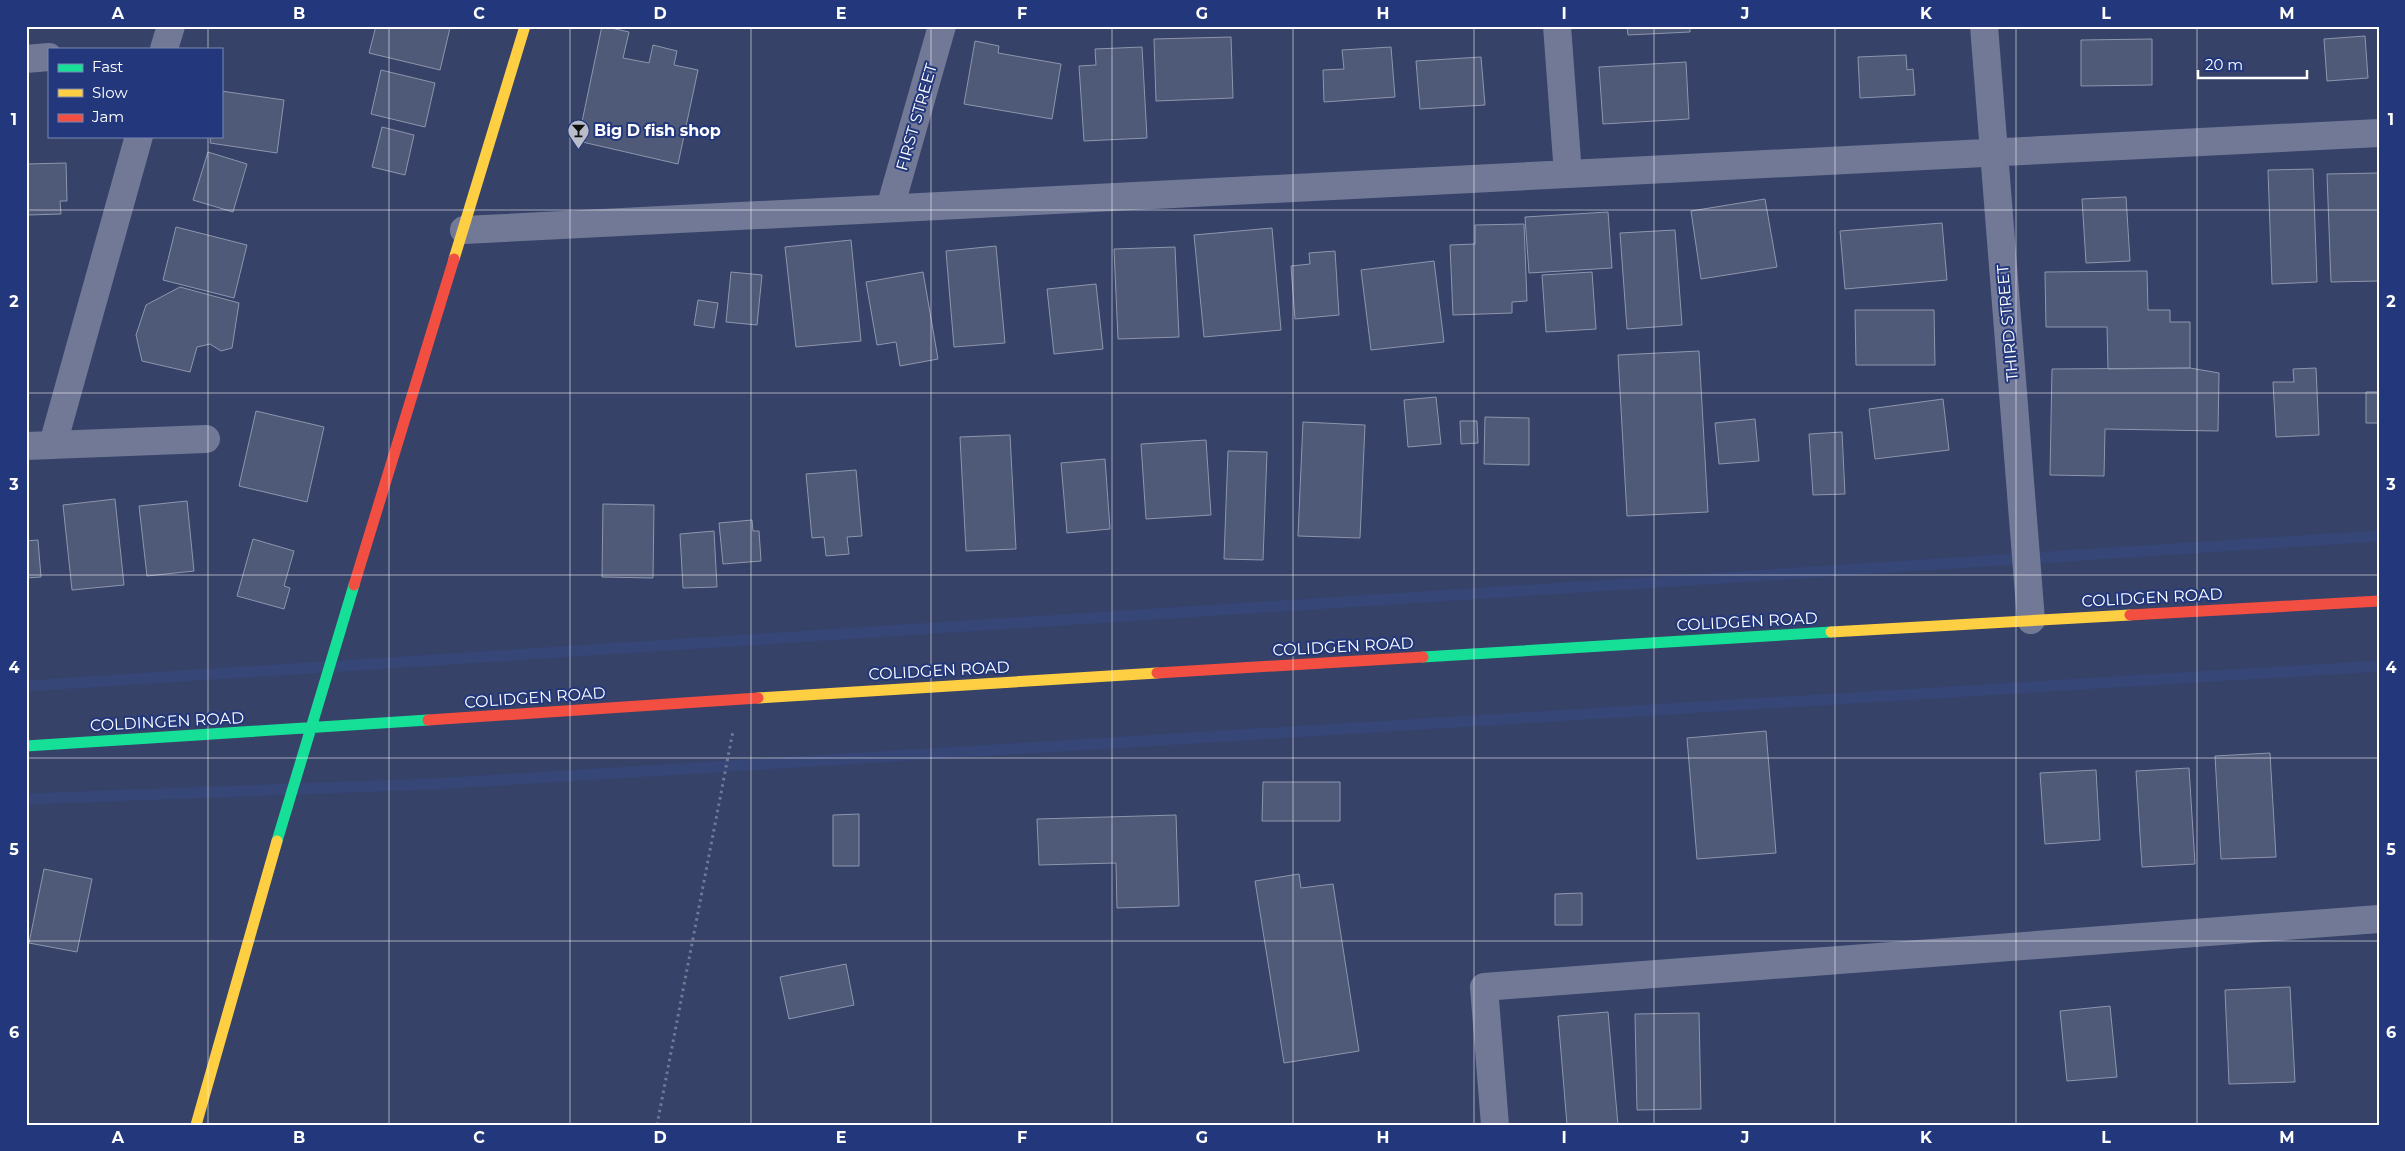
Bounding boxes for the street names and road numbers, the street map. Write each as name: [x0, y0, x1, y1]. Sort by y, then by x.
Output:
street label: FIRST STREET: [892, 61, 941, 173]
street label: THIRD STREET: [1993, 263, 2022, 382]
street label: COLIDGEN ROAD: [2081, 584, 2223, 611]
street label: COLIDGEN ROAD: [1676, 608, 1818, 635]
street label: COLIDGEN ROAD: [1272, 633, 1414, 660]
street label: COLIDGEN ROAD: [868, 657, 1010, 684]
street label: COLIDGEN ROAD: [464, 683, 606, 712]
street label: COLDINGEN ROAD: [89, 708, 245, 735]

